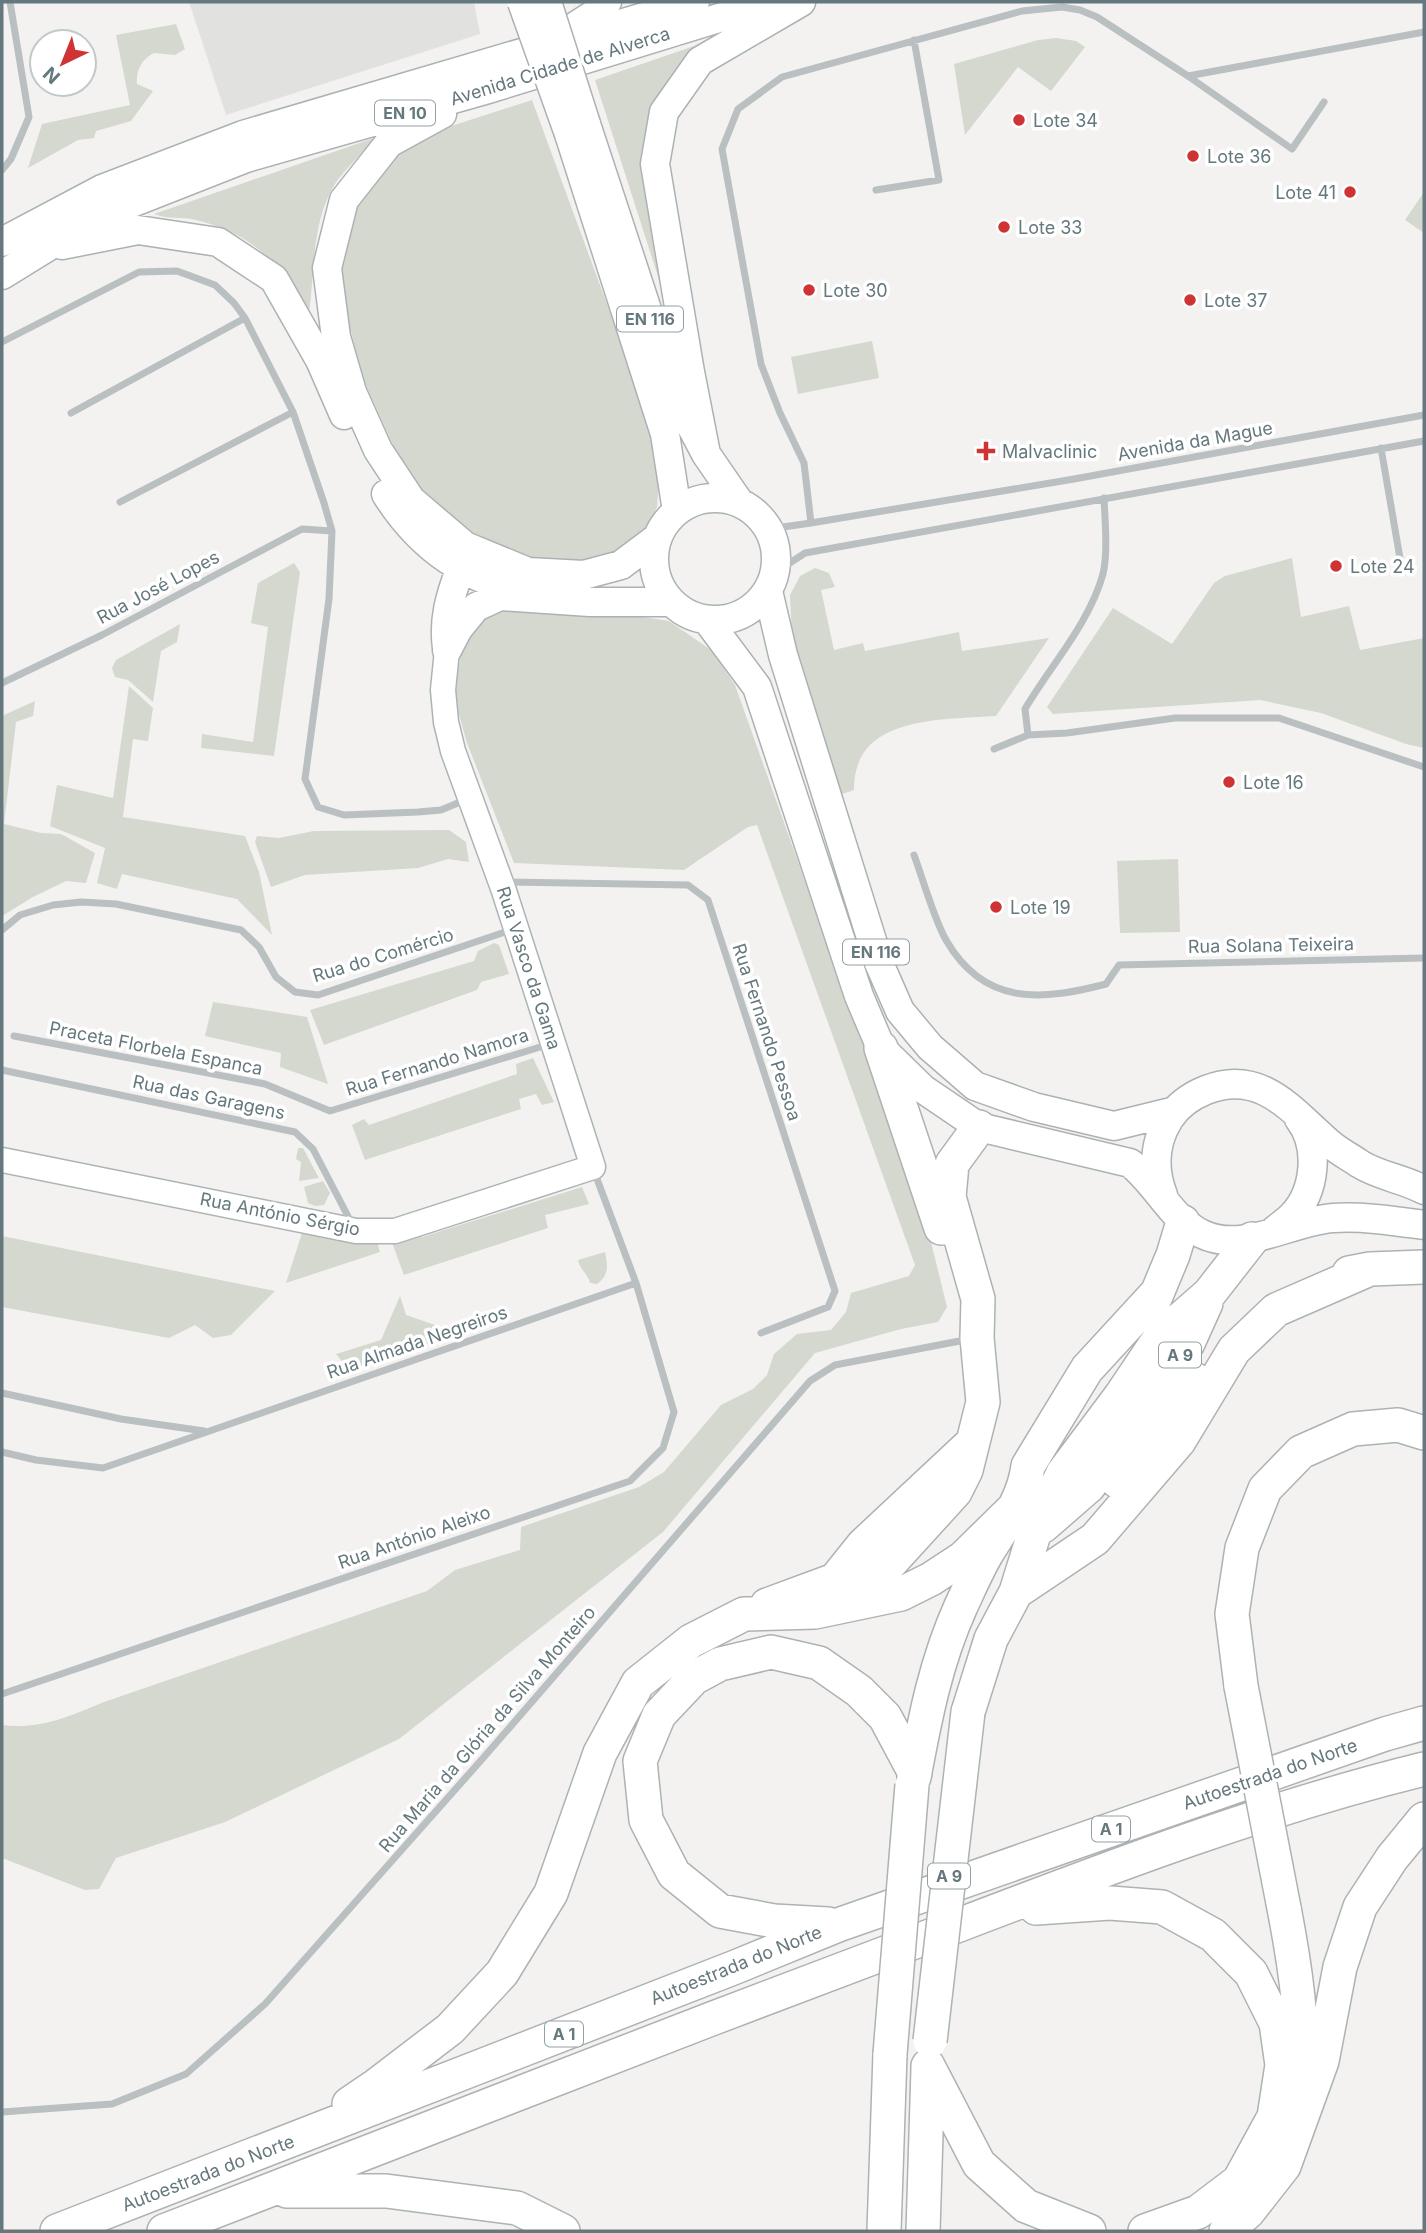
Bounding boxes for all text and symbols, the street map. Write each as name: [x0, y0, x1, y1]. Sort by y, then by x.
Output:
street label: Avenida Cidade de Alverca: [448, 23, 672, 109]
north arrow: [28, 28, 98, 98]
text: N: [39, 62, 65, 88]
road number: EN 10: [375, 100, 435, 125]
place label: Lote 34: [1033, 110, 1098, 131]
marker: Lote 34: [1011, 112, 1027, 128]
place label: Lote 36: [1207, 146, 1272, 167]
marker: Lote 36: [1185, 148, 1201, 164]
place label: Lote 41: [1275, 182, 1336, 203]
marker: Lote 41: [1342, 184, 1358, 200]
place label: Lote 33: [1018, 217, 1082, 238]
marker: Lote 33: [996, 219, 1012, 235]
place label: Lote 30: [823, 280, 888, 301]
marker: Lote 30: [801, 282, 817, 298]
place label: Lote 37: [1204, 290, 1268, 311]
marker: Lote 37: [1182, 292, 1198, 308]
road number: EN 116: [617, 306, 683, 332]
street label: Avenida da Mague: [1116, 417, 1274, 465]
marker: Malvaclinic: [976, 441, 996, 461]
place label: Malvaclinic: [1002, 441, 1097, 462]
street label: Rua José Lopes: [93, 546, 223, 628]
place label: Lote 24: [1350, 556, 1415, 577]
marker: Lote 24: [1328, 558, 1344, 574]
place label: Lote 16: [1243, 772, 1304, 793]
marker: Lote 16: [1221, 774, 1237, 790]
street label: Rua Vasco da Gama: [493, 884, 565, 1052]
place label: Lote 19: [1010, 897, 1071, 918]
marker: Lote 19: [988, 899, 1004, 915]
street label: Rua do Comércio: [310, 924, 456, 986]
street label: Rua Solana Teixeira: [1188, 933, 1354, 957]
road number: EN 116: [843, 940, 909, 964]
street label: Rua Fernando Pessoa: [728, 941, 806, 1123]
street label: Praceta Florbela Espanca: [47, 1017, 265, 1079]
street label: Rua Fernando Namora: [343, 1024, 531, 1100]
street label: Rua das Garagens: [131, 1071, 287, 1123]
street label: Rua António Sérgio: [198, 1188, 362, 1240]
street label: Rua Almada Negreiros: [324, 1301, 510, 1383]
road number: A 9: [1159, 1343, 1201, 1368]
street label: Rua António Aleixo: [335, 1501, 493, 1573]
street label: Rua Maria da Glória da Silva Monteiro: [374, 1602, 600, 1856]
street label: Autoestrada do Norte: [1180, 1734, 1360, 1814]
road number: A 1: [1092, 1816, 1130, 1842]
road number: A 9: [928, 1864, 970, 1888]
street label: Autoestrada do Norte: [647, 1921, 825, 2009]
road number: A 1: [545, 2022, 583, 2046]
street label: Autoestrada do Norte: [119, 2130, 297, 2216]

